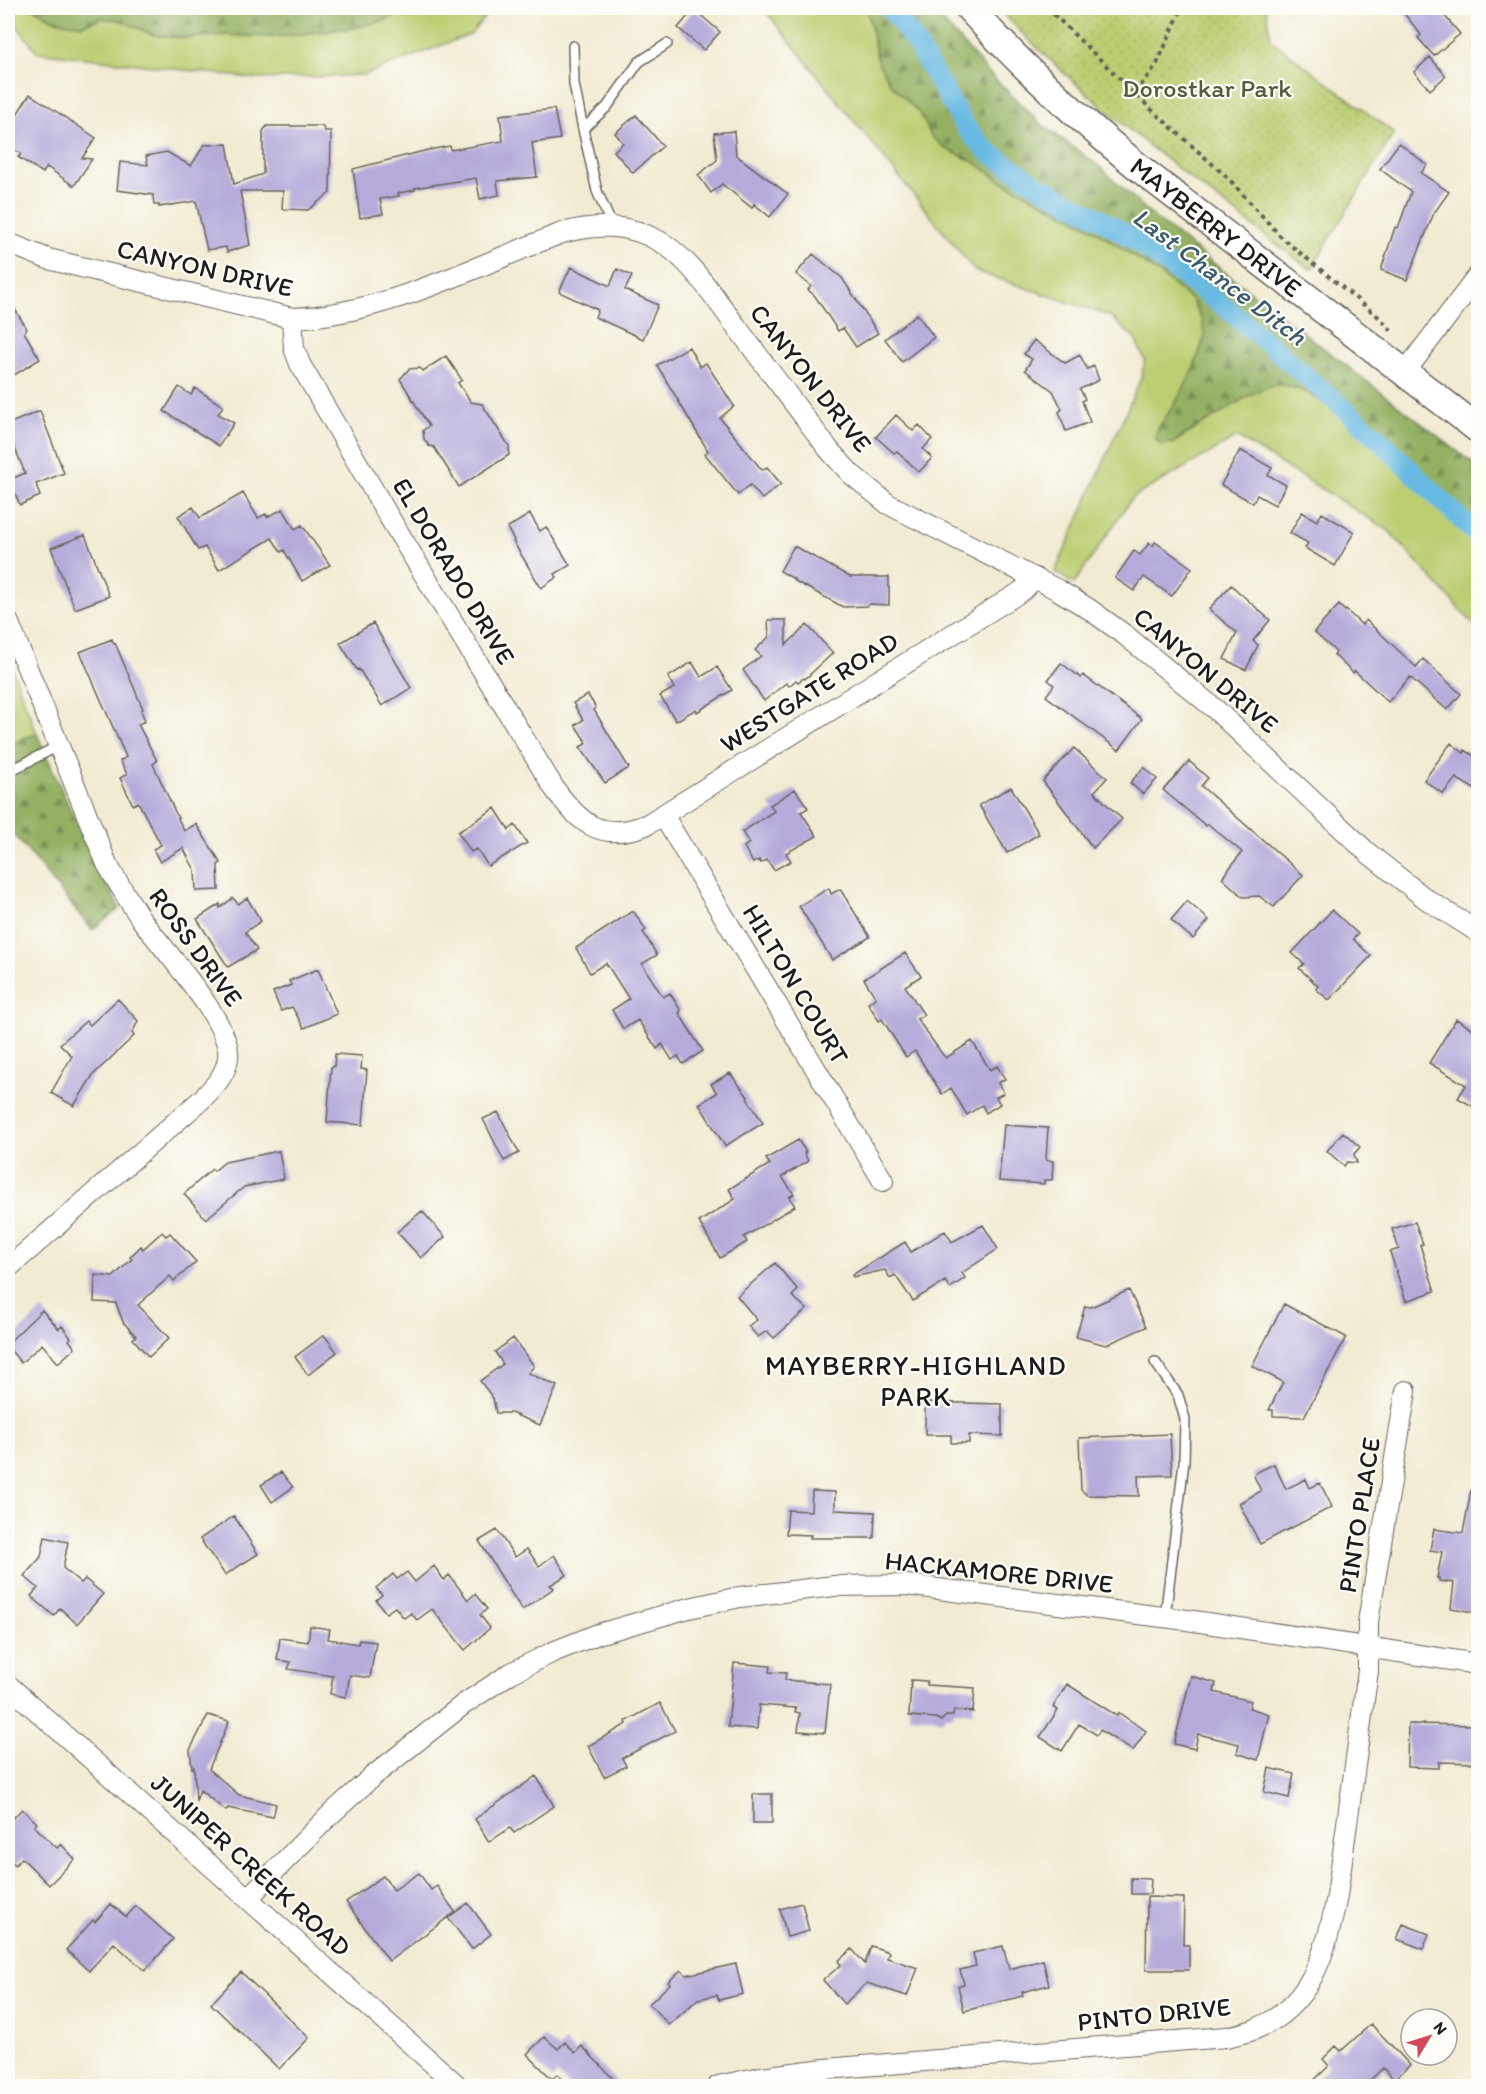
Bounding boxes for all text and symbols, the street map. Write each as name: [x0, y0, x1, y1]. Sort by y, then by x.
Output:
park label: Dorostkar Park: [1122, 72, 1292, 104]
street label: MAYBERRY DRIVE: [1124, 150, 1308, 304]
water label: Last Chance Ditch: [1127, 200, 1314, 352]
street label: CANYON DRIVE: [114, 232, 296, 304]
street label: CANYON DRIVE: [743, 297, 879, 459]
street label: EL DORADO DRIVE: [386, 472, 522, 670]
street label: CANYON DRIVE: [1127, 600, 1285, 740]
street label: WESTGATE ROAD: [714, 624, 904, 760]
street label: ROSS DRIVE: [142, 881, 250, 1013]
street label: HILTON COURT: [736, 898, 857, 1070]
district label: MAYBERRY-HIGHLAND PARK: [765, 1349, 1067, 1413]
street label: PINTO PLACE: [1331, 1435, 1387, 1595]
street label: HACKAMORE DRIVE: [883, 1544, 1115, 1600]
street label: JUNIPER CREEK ROAD: [144, 1767, 358, 1963]
street label: PINTO DRIVE: [1076, 1990, 1232, 2038]
north arrow: [1399, 2007, 1459, 2067]
text: N: [1430, 2018, 1451, 2038]

